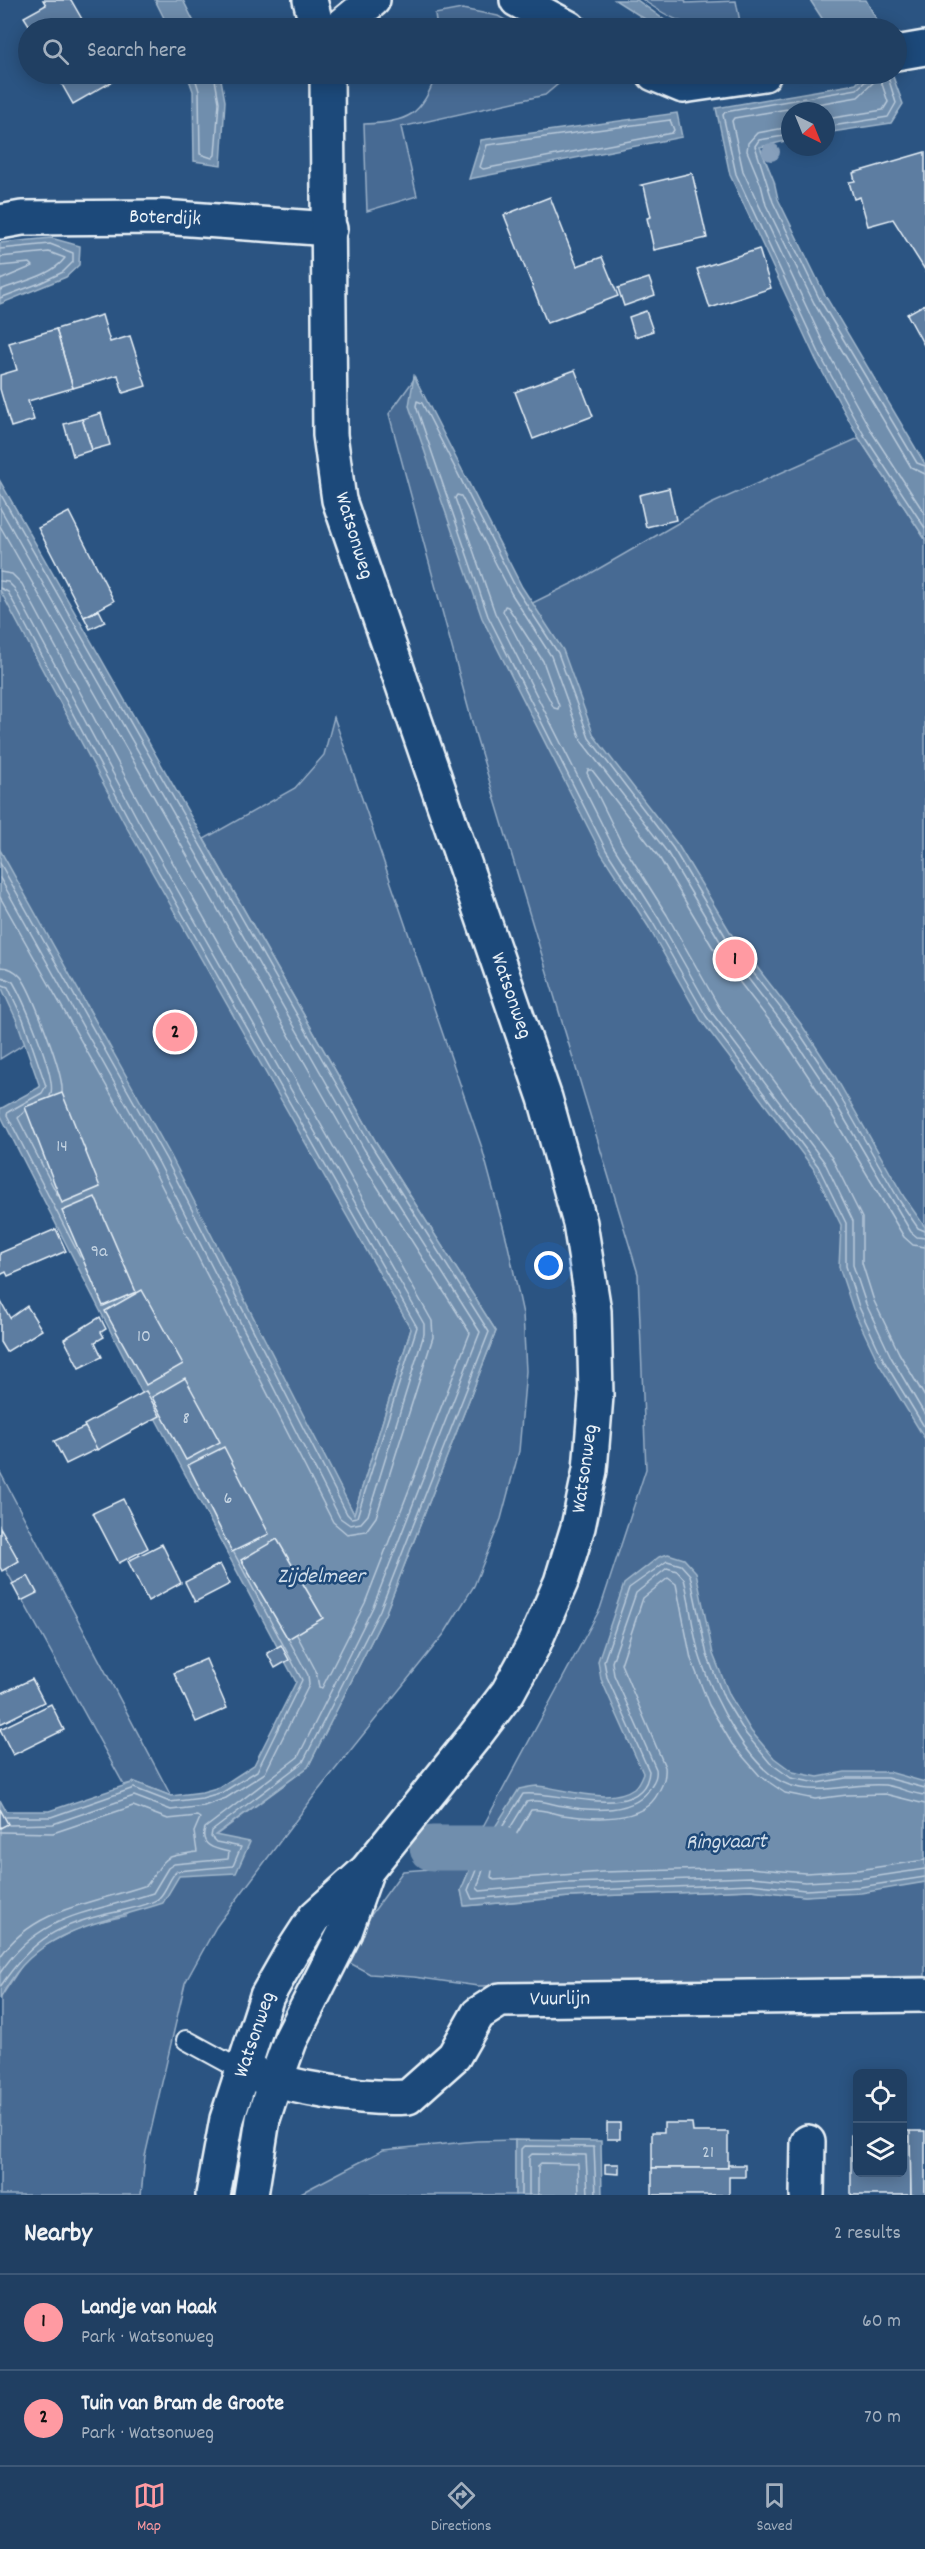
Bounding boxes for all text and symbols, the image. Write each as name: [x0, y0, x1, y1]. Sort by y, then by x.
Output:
search box: [18, 18, 907, 84]
icon: search: [39, 35, 72, 68]
text: Search here: [87, 36, 186, 67]
north arrow: [781, 102, 835, 156]
street label: Boterdijk: [129, 203, 201, 235]
street label: Watsonweg: [326, 489, 380, 583]
pin: 1: [716, 936, 754, 982]
street label: Watsonweg: [481, 949, 539, 1043]
pin: 2: [156, 1010, 195, 1054]
house number: 14: [56, 1135, 68, 1160]
house number: 9a: [91, 1240, 108, 1265]
your location: [534, 1251, 563, 1280]
house number: 10: [137, 1325, 151, 1350]
house number: 8: [182, 1407, 190, 1432]
street label: Watsonweg: [565, 1423, 607, 1515]
house number: 6: [224, 1487, 232, 1512]
water label: Zijdelmeer: [277, 1562, 368, 1593]
water label: Ringvaart: [685, 1827, 768, 1859]
street label: Vuurlijn: [530, 1984, 590, 2016]
street label: Watsonweg: [227, 1988, 285, 2082]
map controls: [853, 2069, 907, 2177]
button: locate: [853, 2069, 907, 2123]
button: layers: [853, 2123, 907, 2177]
house number: 21: [702, 2141, 714, 2166]
text: Nearby: [24, 2216, 92, 2253]
text: 2 results: [834, 2220, 901, 2248]
text: Landje van Haak: [81, 2293, 217, 2324]
text: 1: [41, 2308, 46, 2336]
text: 60 m: [862, 2308, 901, 2336]
text: Park · Watsonweg: [81, 2324, 214, 2352]
text: Tuin van Bram de Groote: [81, 2389, 284, 2420]
text: 2: [39, 2404, 48, 2432]
text: 70 m: [864, 2404, 901, 2432]
text: Park · Watsonweg: [81, 2420, 214, 2448]
tab: Map: [133, 2479, 166, 2538]
tab: Directions: [431, 2479, 491, 2538]
tab: Saved: [757, 2479, 792, 2538]

